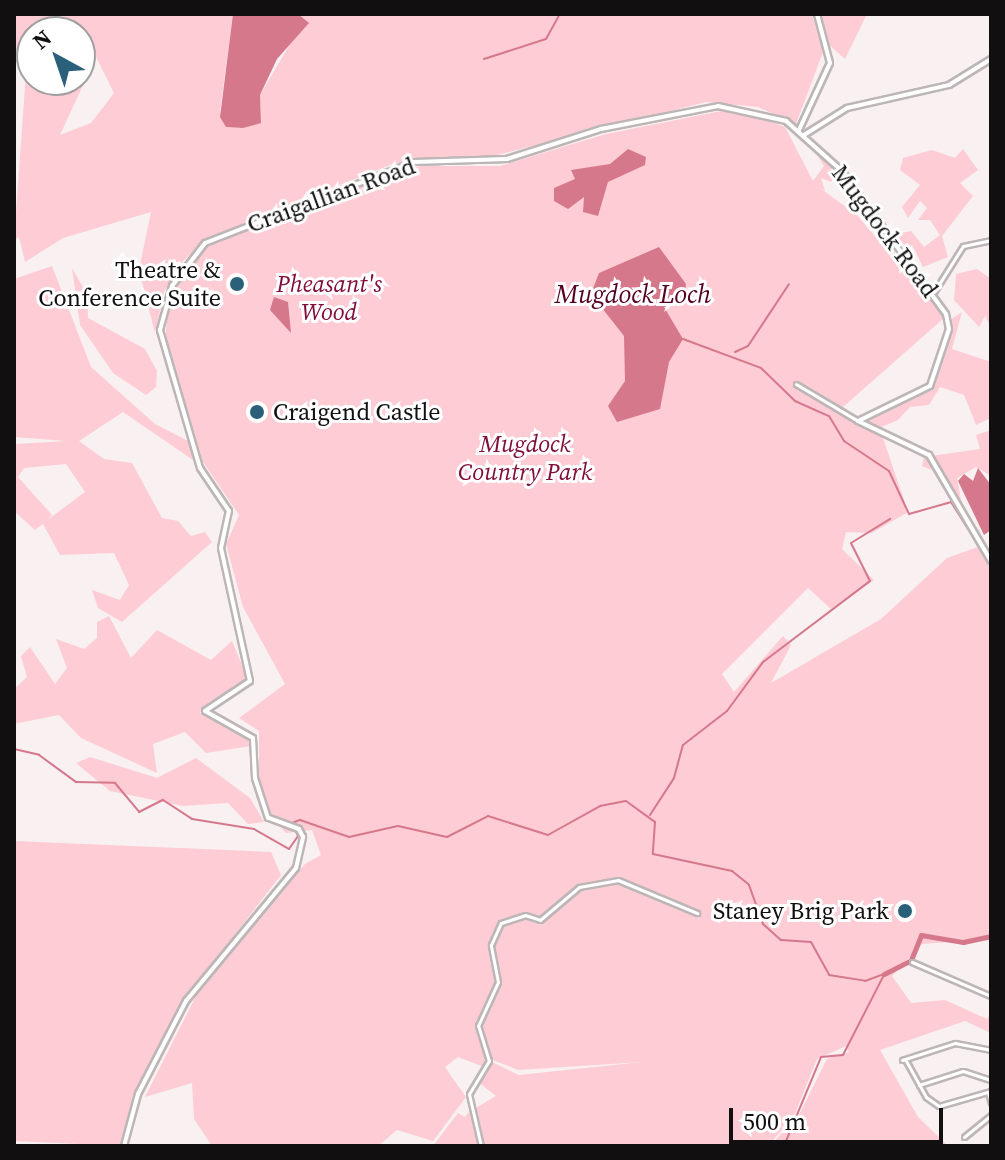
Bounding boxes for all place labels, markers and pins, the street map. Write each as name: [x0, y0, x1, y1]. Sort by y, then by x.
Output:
place label: Theatre & Conference Suite: [38, 256, 221, 312]
marker: Theatre & Conference Suite: [228, 275, 246, 293]
place label: Craigend Castle: [273, 398, 441, 426]
marker: Craigend Castle: [248, 403, 266, 421]
place label: Staney Brig Park: [713, 897, 889, 925]
marker: Staney Brig Park: [896, 902, 914, 920]

